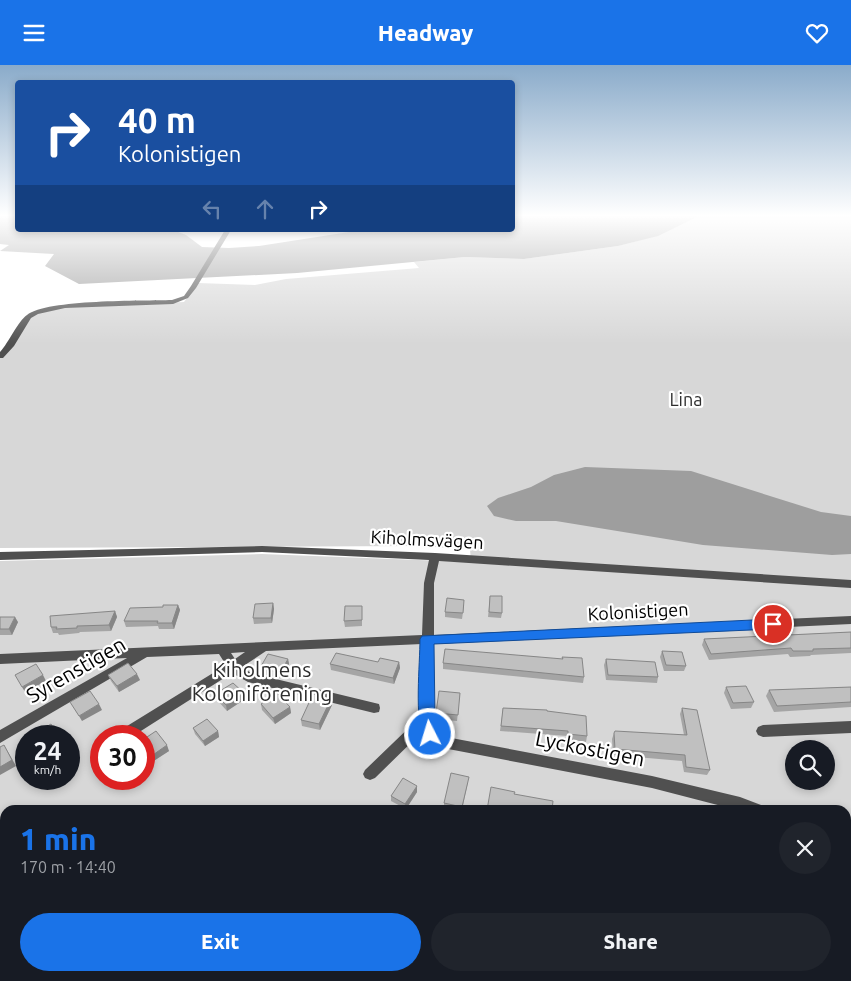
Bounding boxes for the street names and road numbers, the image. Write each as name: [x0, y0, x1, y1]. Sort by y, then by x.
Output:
street label: Kiholmsvägen: [370, 526, 484, 552]
street label: Kolonistigen: [587, 598, 689, 624]
street label: Syrenstigen: [22, 631, 129, 707]
street label: Lyckostigen: [533, 726, 647, 770]

